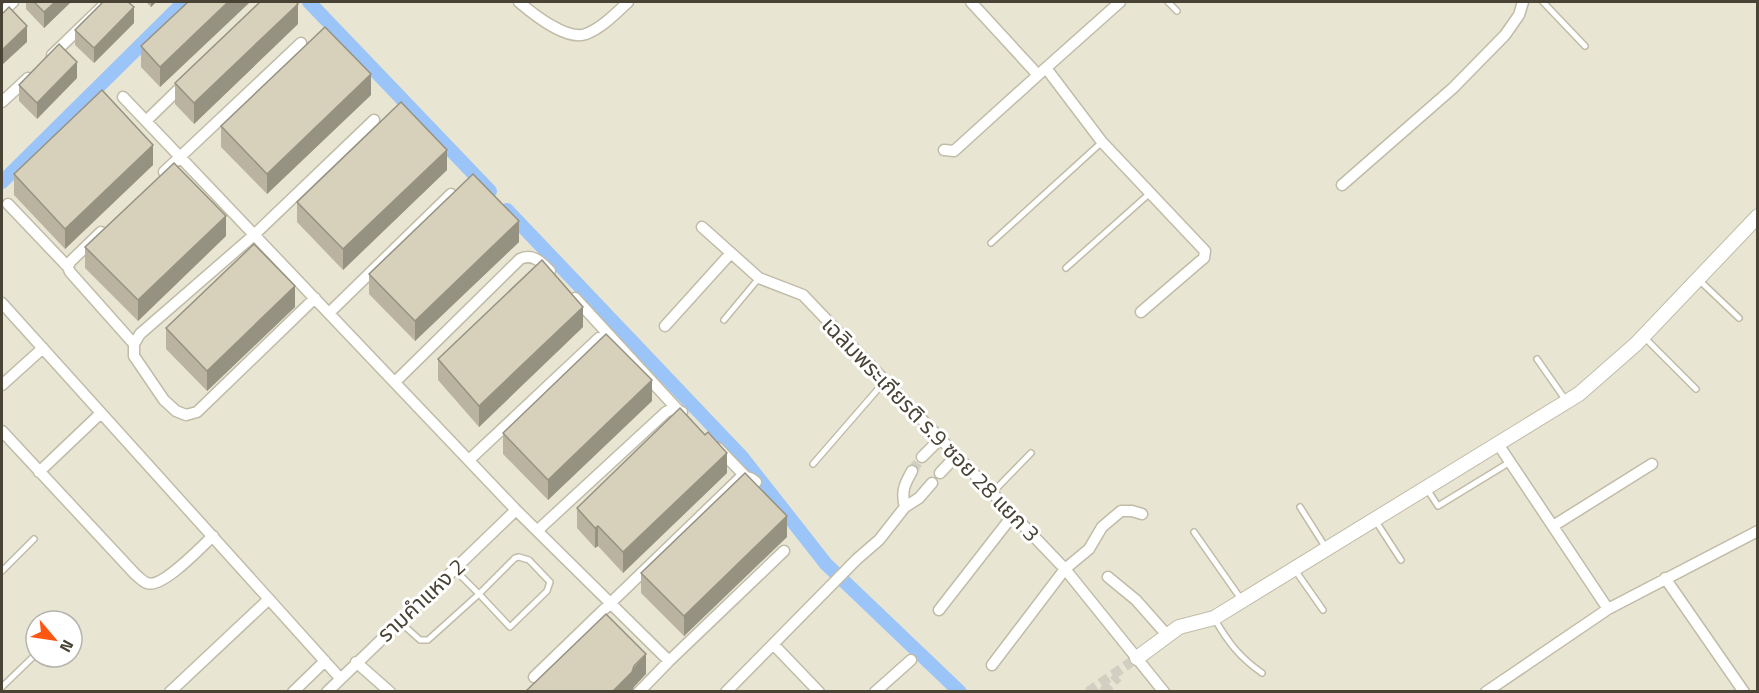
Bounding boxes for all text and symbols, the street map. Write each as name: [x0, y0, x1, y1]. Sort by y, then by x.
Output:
street label: เฉลิมพระเกียรติ ร.9 ซอย 28 แยก 3: [814, 309, 1048, 549]
street label: รามคำแหง 2: [369, 550, 473, 650]
north arrow: [24, 609, 84, 669]
text: N: [54, 636, 80, 657]

